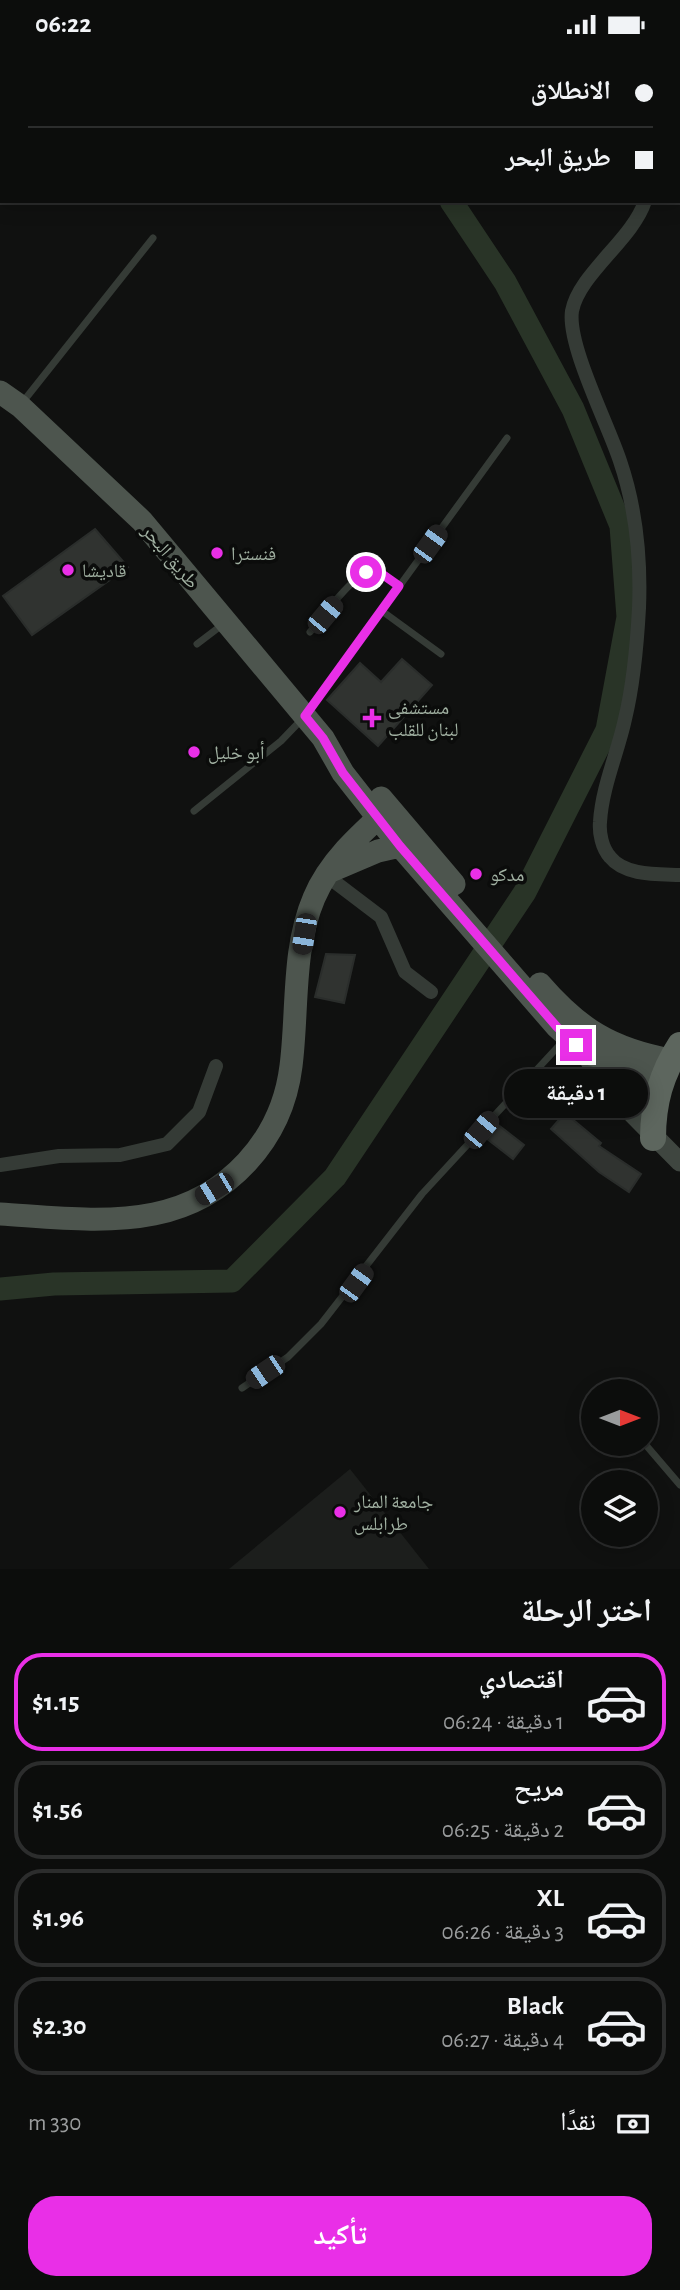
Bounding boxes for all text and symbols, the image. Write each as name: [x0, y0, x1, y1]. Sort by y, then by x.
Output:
text: 06:22: [35, 11, 92, 37]
text: الانطلاق: [531, 78, 611, 104]
text: طريق البحر: [505, 145, 611, 171]
street label: طريق البحر: [137, 521, 202, 593]
car: [410, 521, 451, 567]
marker: فنسترا: [209, 545, 225, 561]
place label: فنسترا: [231, 545, 276, 565]
route start: [350, 556, 382, 588]
marker: قاديشا: [60, 562, 76, 578]
place label: قاديشا: [82, 562, 127, 581]
car: [304, 592, 347, 638]
place label: مستشفى لبنان للقلب: [388, 699, 458, 741]
marker: مستشفى لبنان للقلب: [362, 708, 382, 728]
place label: أبو خليل: [208, 741, 265, 764]
marker: أبو خليل: [186, 744, 202, 760]
marker: مدكو: [468, 866, 484, 882]
place label: مدكو: [490, 866, 524, 886]
car: [291, 912, 318, 956]
route end: [560, 1029, 592, 1061]
callout: 1 دقيقة: [504, 1069, 648, 1119]
text: 1 دقيقة: [546, 1082, 606, 1105]
car: [460, 1107, 503, 1153]
car: [191, 1169, 238, 1209]
car: [336, 1260, 377, 1306]
car: [242, 1352, 289, 1392]
north arrow: [581, 1379, 658, 1456]
map controls: [581, 1379, 658, 1547]
button: layers: [581, 1470, 658, 1547]
place label: جامعة المنار طرابلس: [353, 1493, 433, 1535]
marker: جامعة المنار طرابلس: [332, 1504, 348, 1520]
text: اختر الرحلة: [521, 1595, 652, 1627]
text: اقتصادي: [479, 1667, 564, 1693]
icon: car: [585, 1671, 648, 1734]
text: $1.15: [32, 1689, 80, 1715]
text: 1 دقيقة · 06:24: [443, 1711, 564, 1734]
text: مريح: [514, 1775, 564, 1801]
icon: car: [585, 1779, 648, 1842]
text: $1.56: [32, 1797, 83, 1823]
text: 2 دقيقة · 06:25: [442, 1819, 564, 1842]
text: XL: [537, 1885, 564, 1911]
icon: car: [585, 1887, 648, 1950]
text: $1.96: [32, 1905, 84, 1931]
text: 3 دقيقة · 06:26: [442, 1921, 564, 1944]
text: Black: [507, 1993, 564, 2019]
icon: car: [585, 1995, 648, 2058]
text: $2.30: [32, 2013, 87, 2039]
text: 4 دقيقة · 06:27: [441, 2029, 564, 2052]
icon: cash: [614, 2105, 652, 2143]
text: نقدًا: [560, 2109, 596, 2135]
text: 330 m: [28, 2112, 81, 2135]
button: تأكيد: [28, 2196, 652, 2276]

